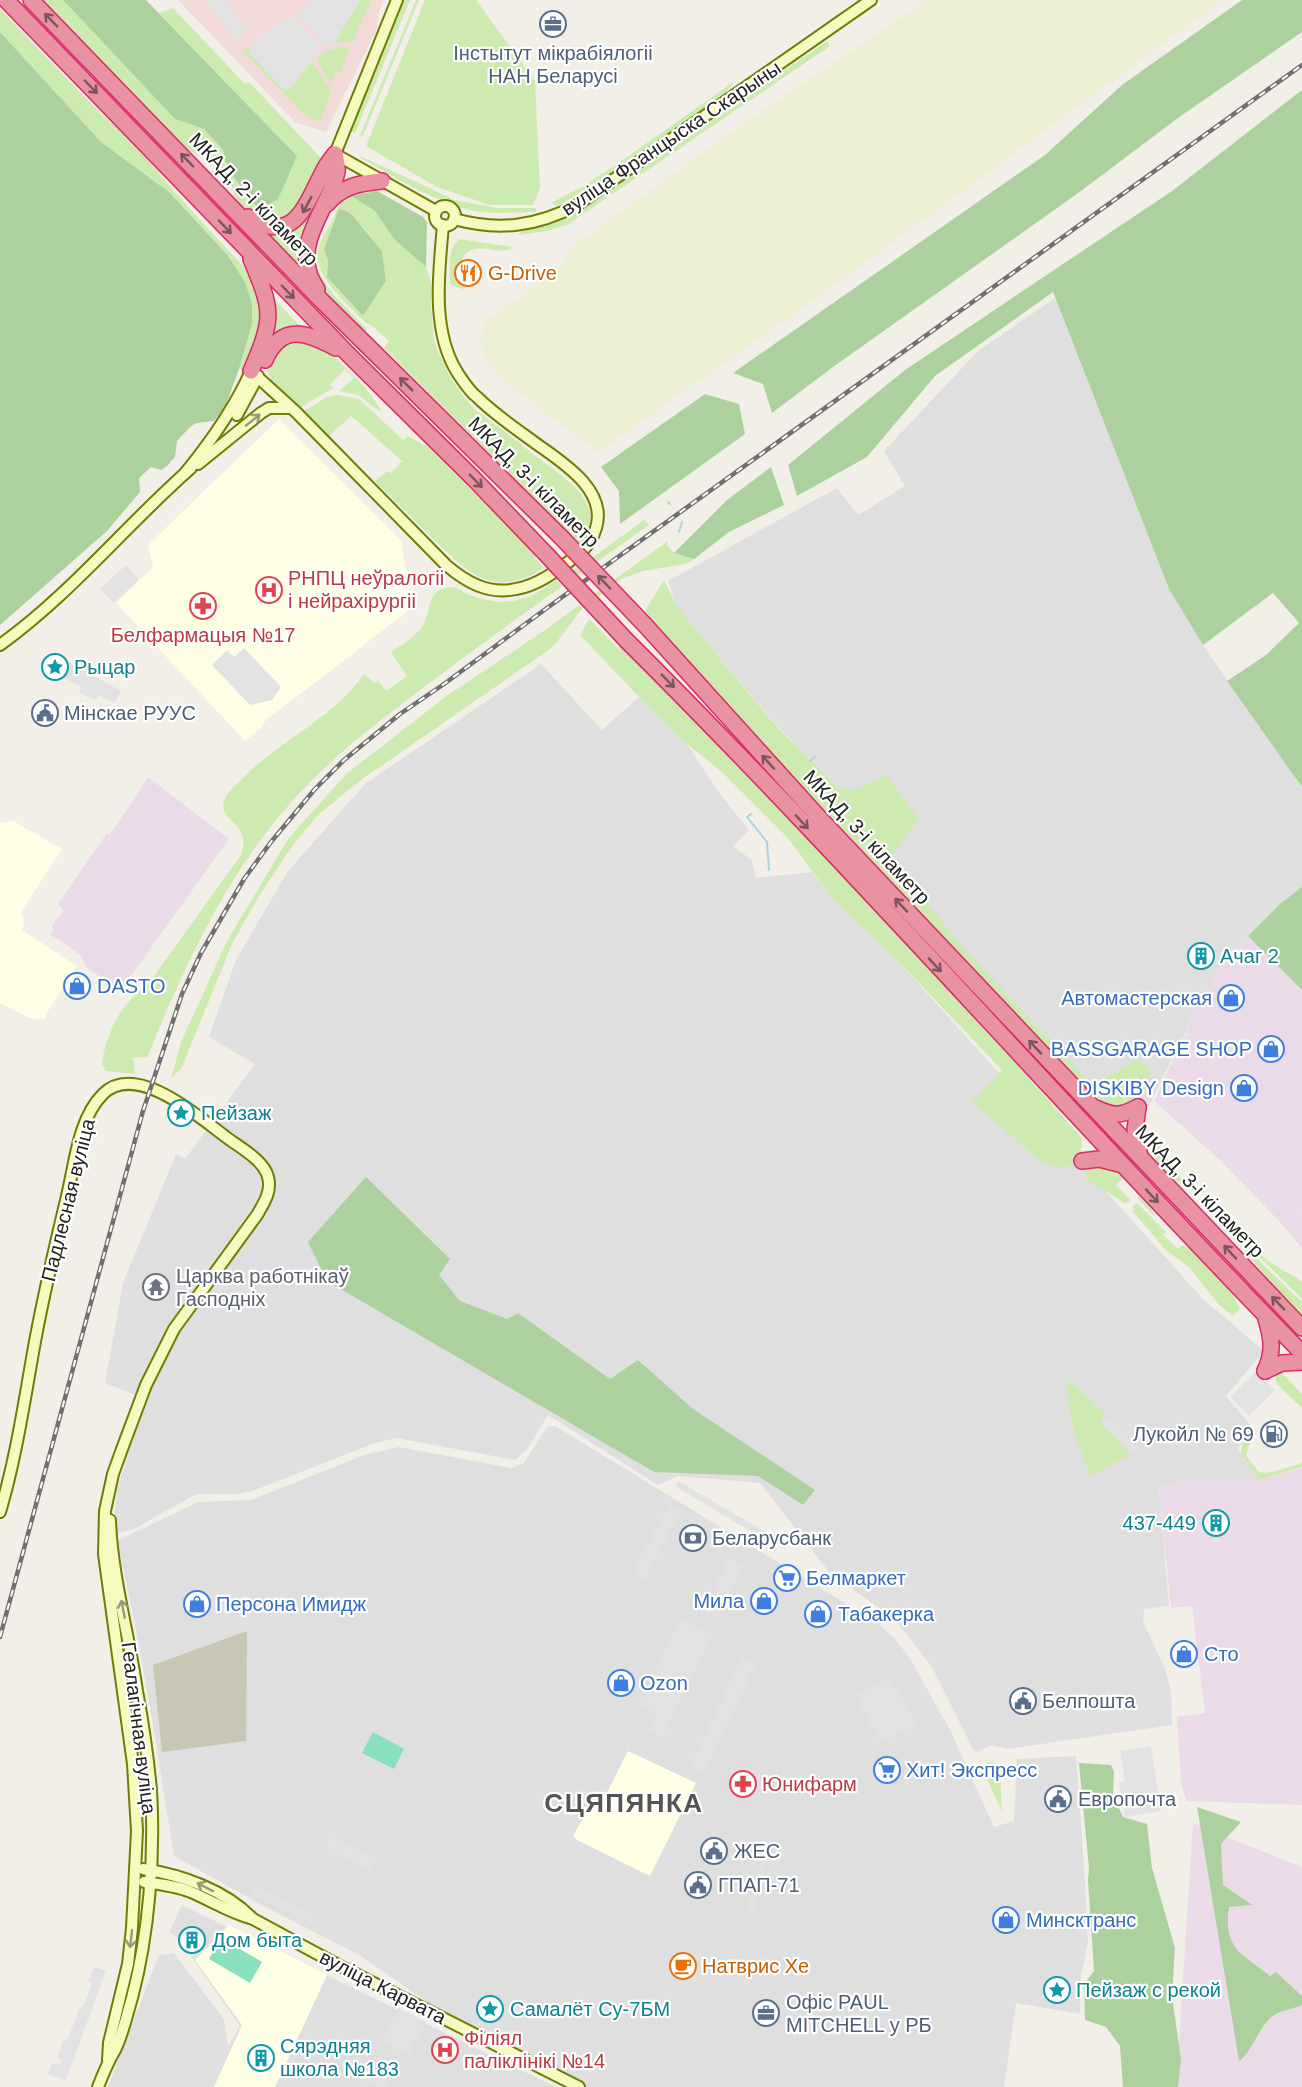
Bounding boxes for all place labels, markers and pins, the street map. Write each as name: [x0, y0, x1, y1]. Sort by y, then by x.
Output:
office icon: Інстытут мікрабіялогіі НАН Беларусі: [538, 9, 568, 39]
place label: Інстытут мікрабіялогіі НАН Беларусі: [453, 42, 653, 87]
restaurant icon: G-Drive: [453, 258, 483, 288]
place label: G-Drive: [488, 262, 557, 284]
place label: РНПЦ неўралогіі і нейрахірургіі: [288, 567, 444, 612]
hospital icon: РНПЦ неўралогіі і нейрахірургіі: [254, 575, 284, 605]
pharmacy icon: Белфармацыя №17: [188, 591, 218, 621]
place label: Белфармацыя №17: [111, 624, 295, 646]
place icon: Рыцар: [40, 652, 70, 682]
place label: Рыцар: [74, 656, 135, 678]
public building icon: Мінскае РУУС: [30, 698, 60, 728]
place label: Мінскае РУУС: [64, 702, 196, 724]
building icon: Ачаг 2: [1186, 941, 1216, 971]
place label: Ачаг 2: [1220, 945, 1279, 967]
shop icon: DASTO: [62, 971, 92, 1001]
place label: DASTO: [97, 975, 166, 997]
shop icon: Автомастерская: [1216, 983, 1246, 1013]
place label: Автомастерская: [1061, 987, 1212, 1009]
shop icon: BASSGARAGE SHOP: [1256, 1034, 1286, 1064]
place label: BASSGARAGE SHOP: [1051, 1038, 1252, 1060]
shop icon: DISKIBY Design: [1229, 1073, 1259, 1103]
place label: DISKIBY Design: [1078, 1077, 1224, 1099]
place icon: Пейзаж: [166, 1098, 196, 1128]
place label: Пейзаж: [201, 1102, 272, 1124]
place label: Царква работнікаў Гасподніх: [176, 1265, 349, 1310]
temple icon: Царква работнікаў Гасподніх: [141, 1272, 171, 1302]
fuel station icon: Лукойл № 69: [1259, 1419, 1289, 1449]
place label: Лукойл № 69: [1133, 1423, 1254, 1445]
building icon: 437-449: [1201, 1508, 1231, 1538]
place label: 437-449: [1123, 1512, 1196, 1534]
bank icon: Беларусбанк: [678, 1523, 708, 1553]
place label: Беларусбанк: [712, 1527, 831, 1549]
supermarket icon: Белмаркет: [772, 1563, 802, 1593]
place label: Белмаркет: [806, 1567, 906, 1589]
shop icon: Мила: [749, 1586, 779, 1616]
shop icon: Персона Имидж: [182, 1589, 212, 1619]
place label: Мила: [693, 1590, 745, 1612]
place label: Персона Имидж: [216, 1593, 367, 1615]
shop icon: Табакерка: [803, 1599, 833, 1629]
place label: Табакерка: [838, 1603, 935, 1625]
shop icon: Сто: [1169, 1639, 1199, 1669]
place label: Сто: [1204, 1643, 1239, 1665]
shop icon: Ozon: [606, 1668, 636, 1698]
place label: Ozon: [640, 1672, 688, 1694]
public building icon: Белпошта: [1008, 1686, 1038, 1716]
place label: Белпошта: [1042, 1690, 1136, 1712]
supermarket icon: Хит! Экспресс: [872, 1755, 902, 1785]
place label: Хит! Экспресс: [906, 1759, 1037, 1781]
pharmacy icon: Юнифарм: [728, 1769, 758, 1799]
place label: Юнифарм: [762, 1773, 857, 1795]
public building icon: Европочта: [1043, 1784, 1073, 1814]
place label: Европочта: [1078, 1788, 1177, 1810]
public building icon: ЖЕС: [699, 1836, 729, 1866]
place label: ЖЕС: [734, 1840, 780, 1862]
public building icon: ГПАП-71: [683, 1870, 713, 1900]
place label: ГПАП-71: [718, 1874, 800, 1896]
shop icon: Минсктранс: [991, 1905, 1021, 1935]
place label: Минсктранс: [1026, 1909, 1136, 1931]
building icon: Дом быта: [177, 1925, 207, 1955]
place label: Дом быта: [212, 1929, 303, 1951]
cafe icon: Натврис Хе: [668, 1951, 698, 1981]
place label: Натврис Хе: [702, 1955, 809, 1977]
place icon: Пейзаж с рекой: [1042, 1975, 1072, 2005]
place label: Пейзаж с рекой: [1076, 1979, 1221, 2001]
place label: Офіс PAUL MITCHELL у РБ: [786, 1991, 932, 2036]
place icon: Самалёт Су-7БМ: [475, 1994, 505, 2024]
place label: Самалёт Су-7БМ: [510, 1998, 670, 2020]
office icon: Офіс PAUL MITCHELL у РБ: [751, 1998, 781, 2028]
place label: Філіял паліклінікі №14: [464, 2027, 605, 2072]
place label: Сярэдняя школа №183: [280, 2035, 399, 2080]
hospital icon: Філіял паліклінікі №14: [430, 2035, 460, 2065]
building icon: Сярэдняя школа №183: [246, 2043, 276, 2073]

